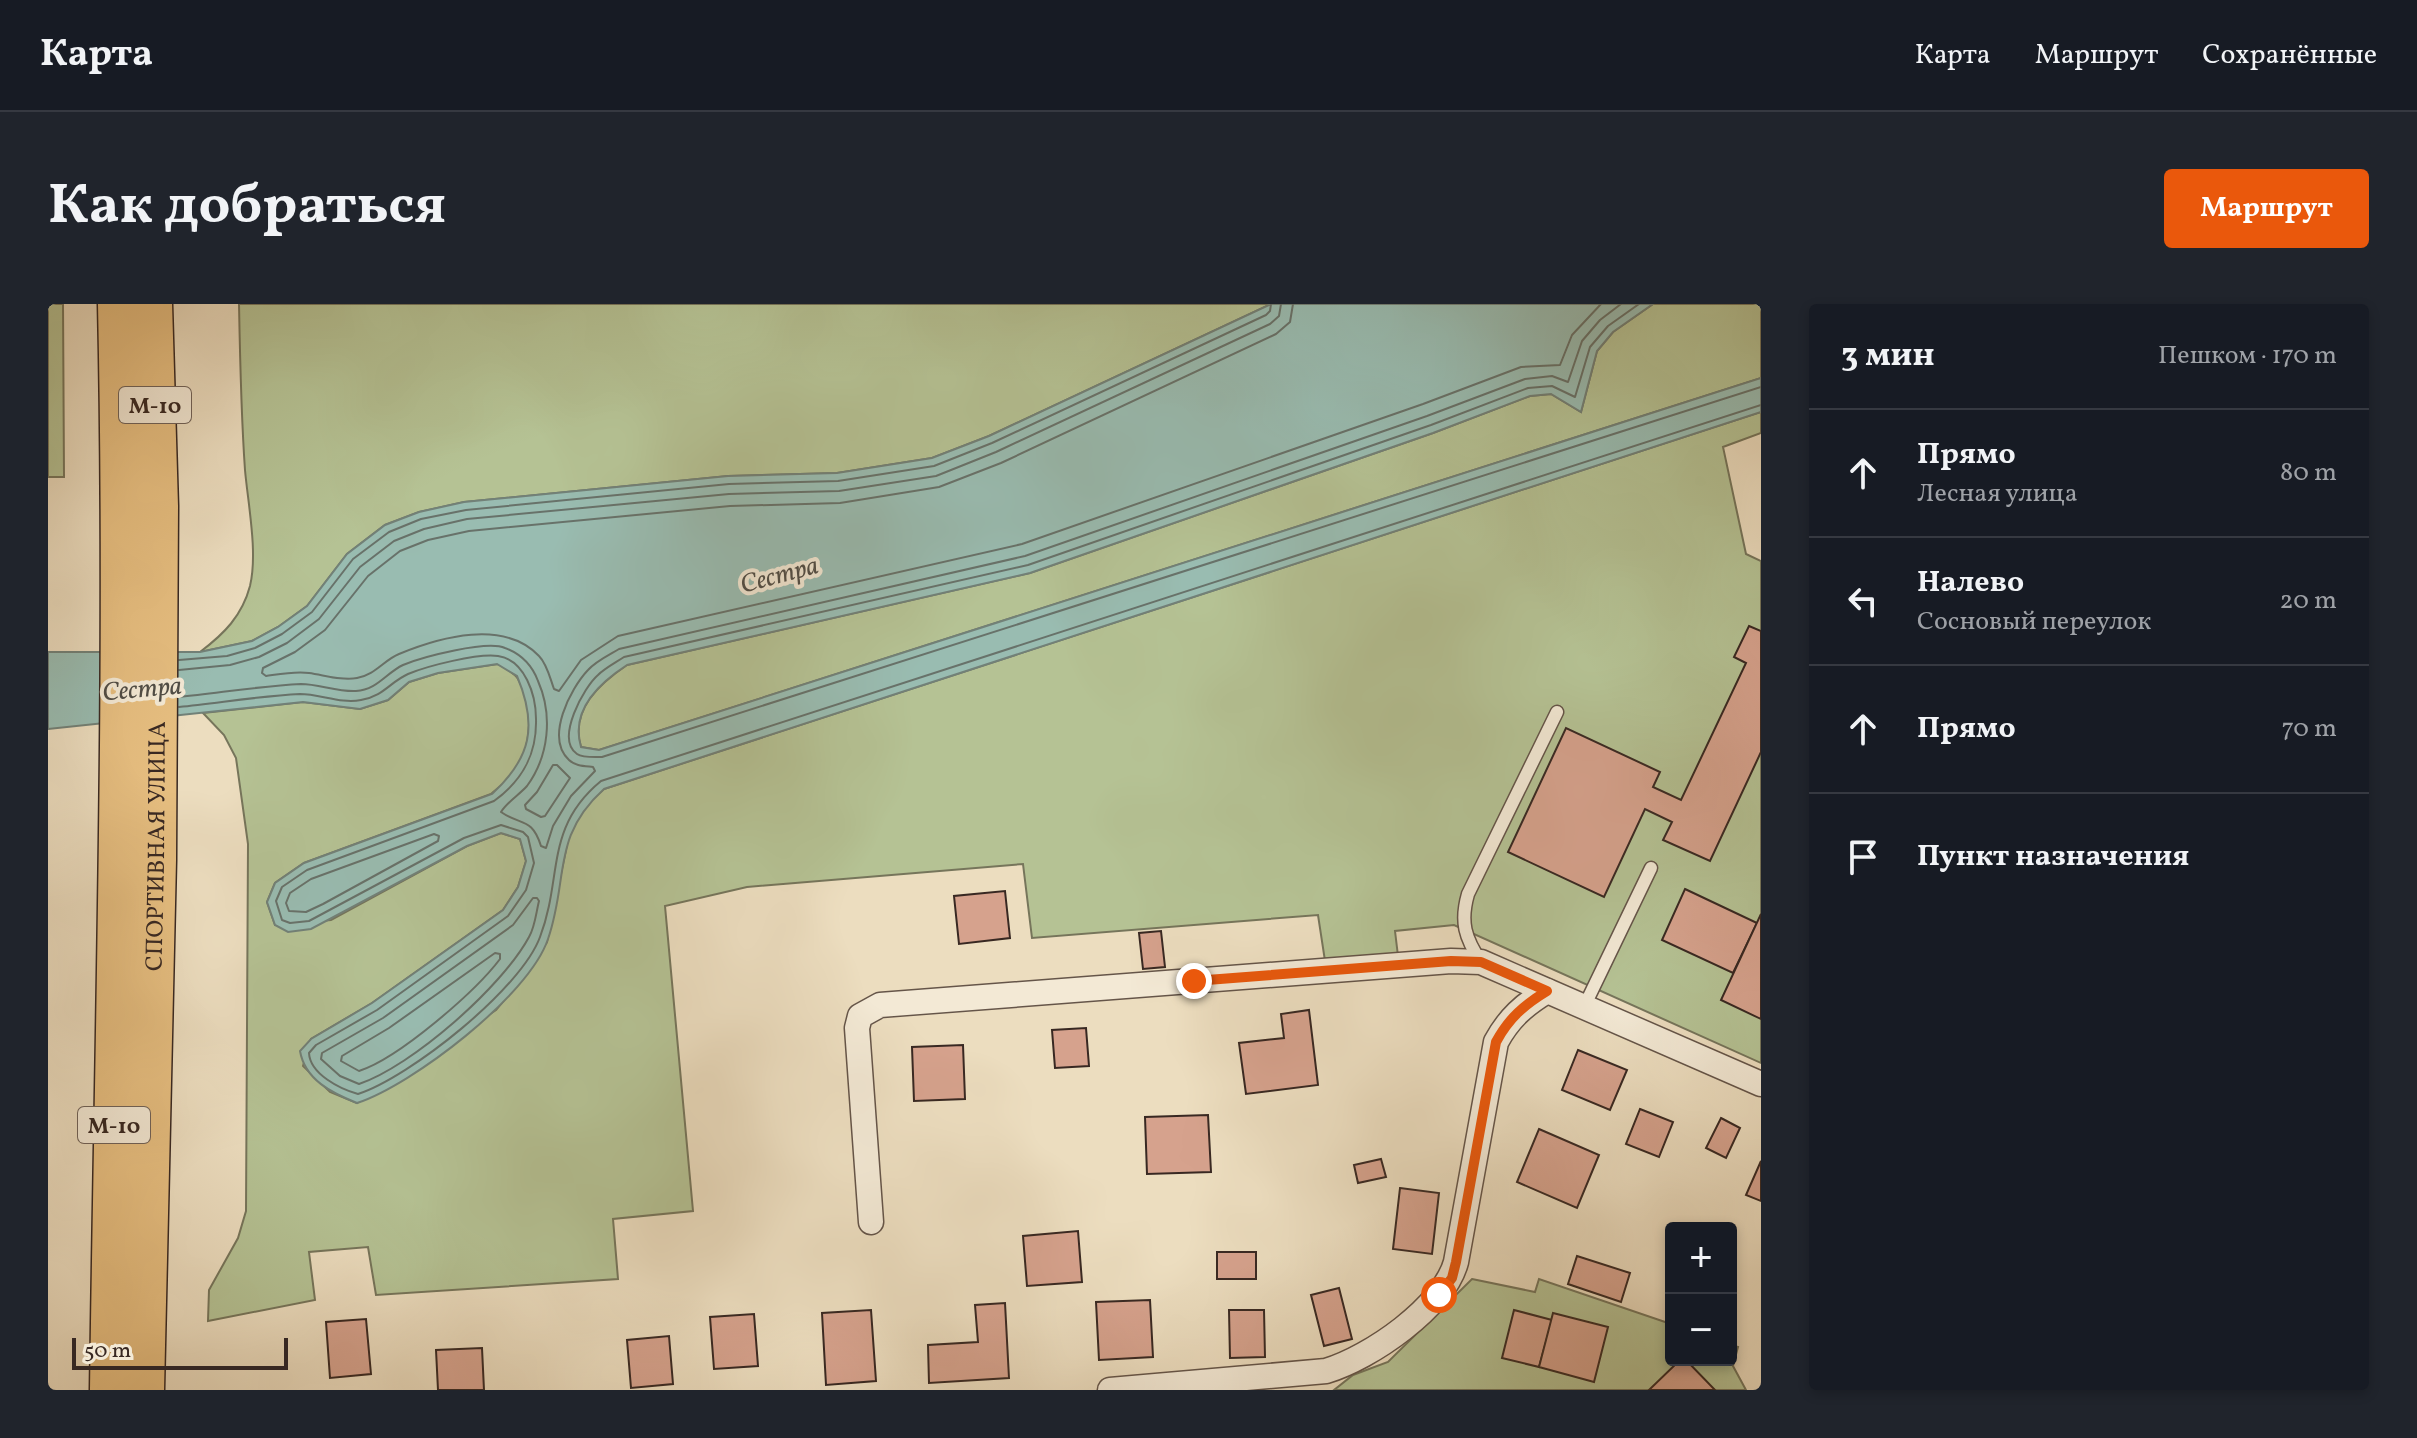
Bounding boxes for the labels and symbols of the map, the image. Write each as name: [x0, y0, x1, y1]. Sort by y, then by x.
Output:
road number: М-10: [119, 387, 191, 423]
water label: Сестра: [736, 548, 823, 604]
water label: Сестра: [101, 669, 184, 711]
street label: СПОРТИВНАЯ УЛИЦА: [138, 721, 176, 971]
route end: [1176, 963, 1212, 999]
road number: М-10: [78, 1107, 150, 1143]
route start: [1421, 1277, 1457, 1313]
scale bar: [72, 1334, 288, 1370]

